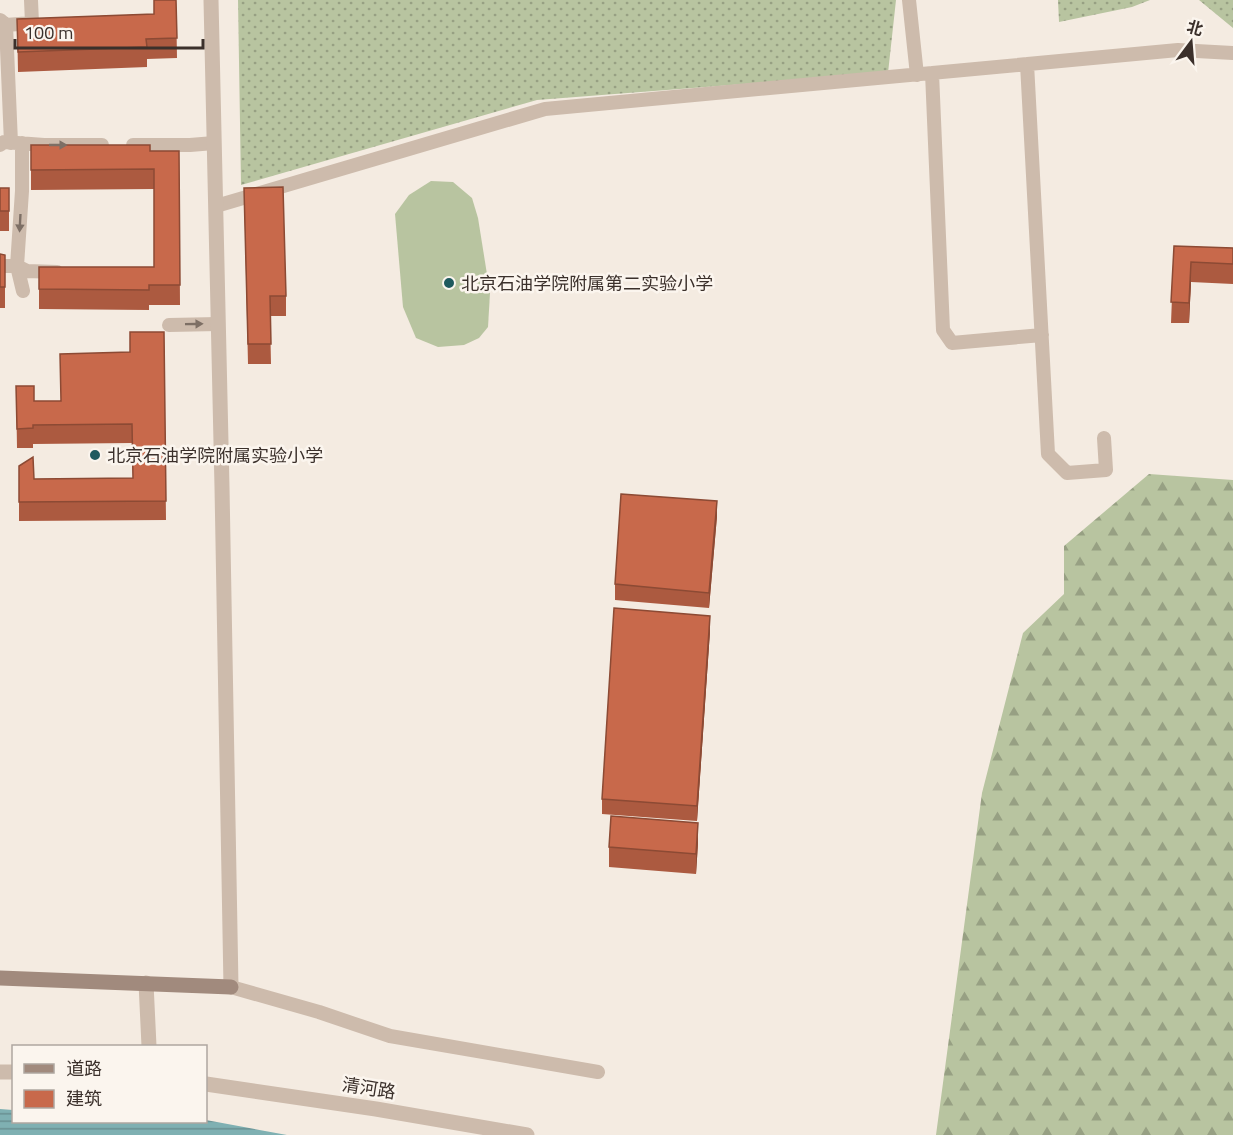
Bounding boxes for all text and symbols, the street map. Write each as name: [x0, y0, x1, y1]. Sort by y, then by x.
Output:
scale bar: [15, 12, 202, 50]
north arrow: [1161, 12, 1221, 72]
text: 北: [1184, 14, 1206, 41]
text: 100 m: [24, 19, 73, 46]
one-way arrow: [48, 140, 67, 150]
one-way arrow: [15, 213, 24, 232]
place label: 北京石油学院附属第二实验小学: [461, 270, 713, 297]
marker: 北京石油学院附属第二实验小学: [442, 276, 456, 290]
one-way arrow: [184, 320, 203, 329]
place label: 北京石油学院附属实验小学: [107, 442, 323, 469]
marker: 北京石油学院附属实验小学: [88, 448, 102, 462]
legend: [12, 1045, 207, 1123]
text: 道路: [66, 1055, 102, 1082]
street label: 清河路: [340, 1070, 398, 1106]
text: 建筑: [66, 1085, 102, 1112]

